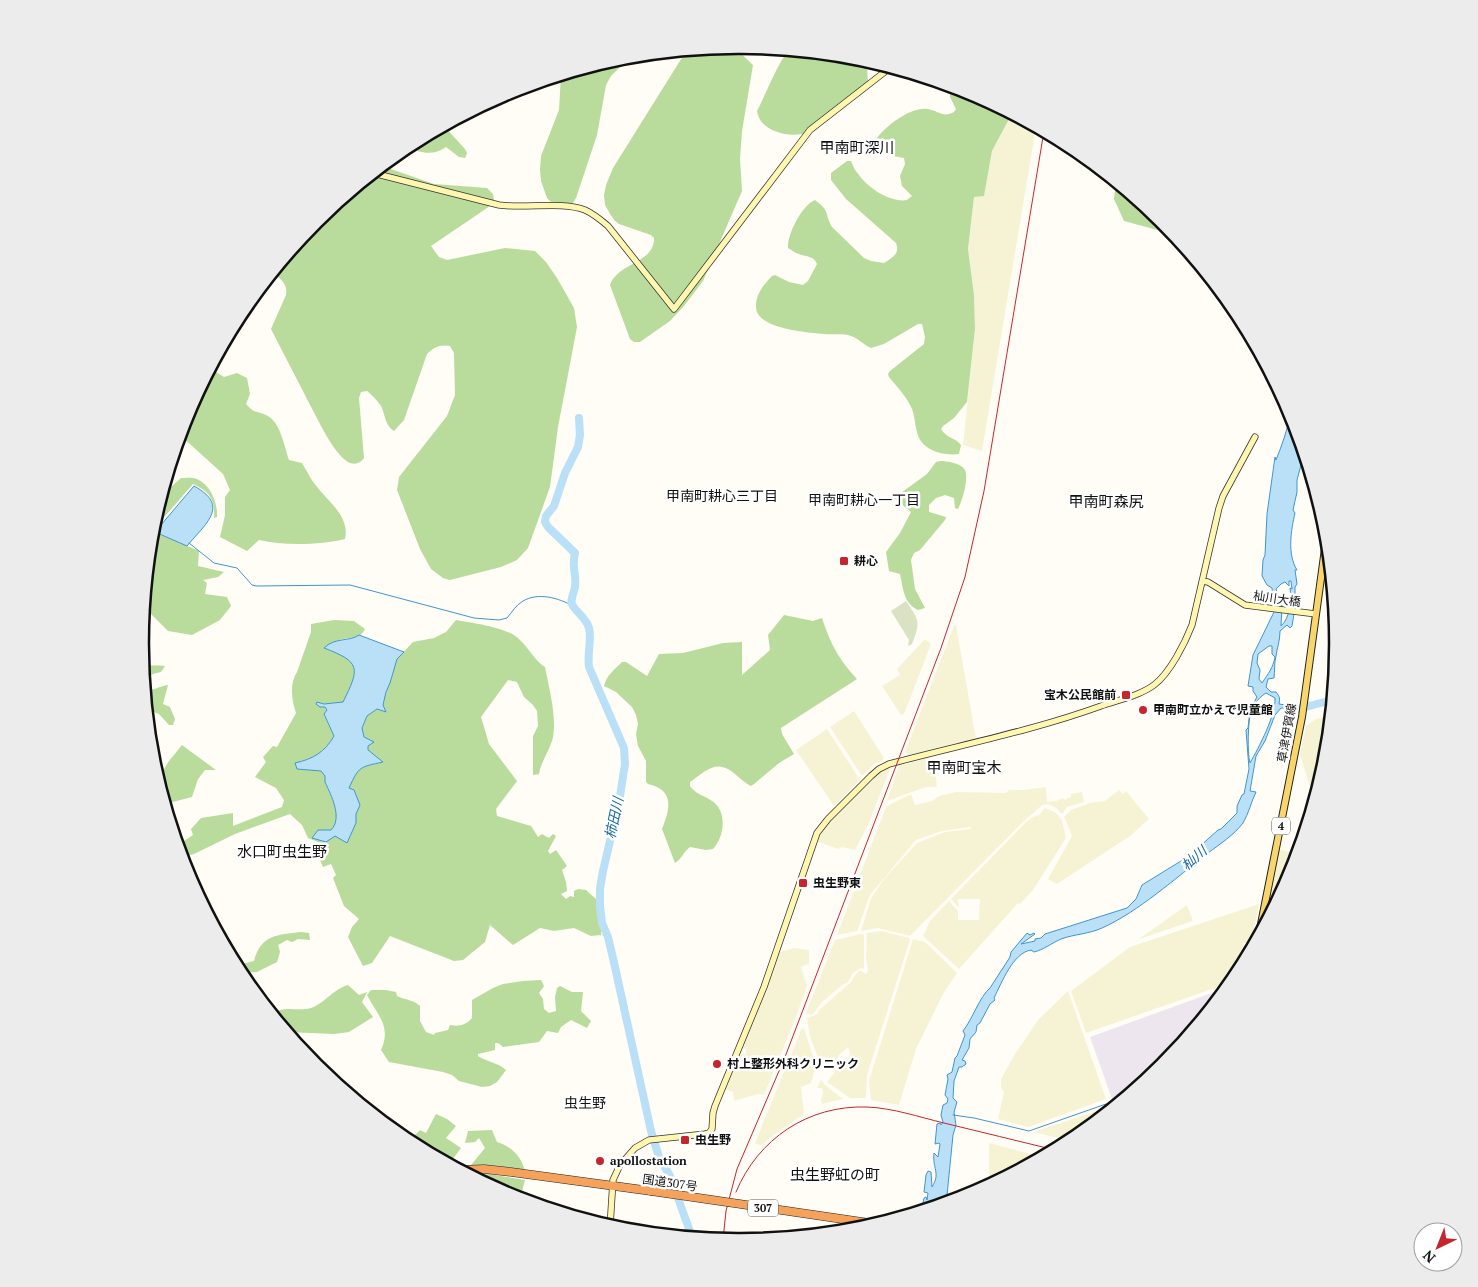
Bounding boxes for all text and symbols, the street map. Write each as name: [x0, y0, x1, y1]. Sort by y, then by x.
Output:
district label: 甲南町深川: [819, 137, 895, 157]
district label: 甲南町耕心三丁目: [666, 486, 778, 505]
district label: 甲南町耕心一丁目: [808, 490, 920, 509]
district label: 甲南町森尻: [1068, 491, 1144, 511]
place label: 耕心: [854, 553, 878, 568]
marker: 耕心: [838, 555, 850, 567]
street label: 杣川大橋: [1252, 588, 1302, 609]
place label: 宝木公民館前: [1044, 687, 1116, 702]
marker: 宝木公民館前: [1120, 689, 1132, 701]
place label: 甲南町立かえで児童館: [1153, 702, 1273, 717]
street label: 草津伊賀線: [1274, 702, 1299, 764]
marker: 甲南町立かえで児童館: [1137, 704, 1149, 716]
district label: 甲南町宝木: [926, 757, 1002, 777]
water label: 柿田川: [600, 793, 628, 840]
road number: 4: [1272, 818, 1290, 834]
water label: 杣川: [1177, 840, 1212, 874]
district label: 水口町虫生野: [237, 841, 327, 861]
place label: 虫生野東: [813, 875, 861, 890]
marker: 虫生野東: [797, 877, 809, 889]
place label: 村上整形外科クリニック: [727, 1056, 859, 1071]
marker: 村上整形外科クリニック: [711, 1058, 723, 1070]
district label: 虫生野: [564, 1093, 606, 1112]
place label: 虫生野: [695, 1132, 731, 1147]
marker: 虫生野: [679, 1134, 691, 1146]
place label: apollostation: [610, 1153, 687, 1168]
marker: apollostation: [594, 1155, 606, 1167]
district label: 虫生野虹の町: [790, 1164, 880, 1184]
street label: 国道307号: [642, 1171, 698, 1194]
road number: 307: [748, 1200, 778, 1216]
north arrow: [1413, 1222, 1463, 1272]
text: N: [1418, 1246, 1439, 1267]

